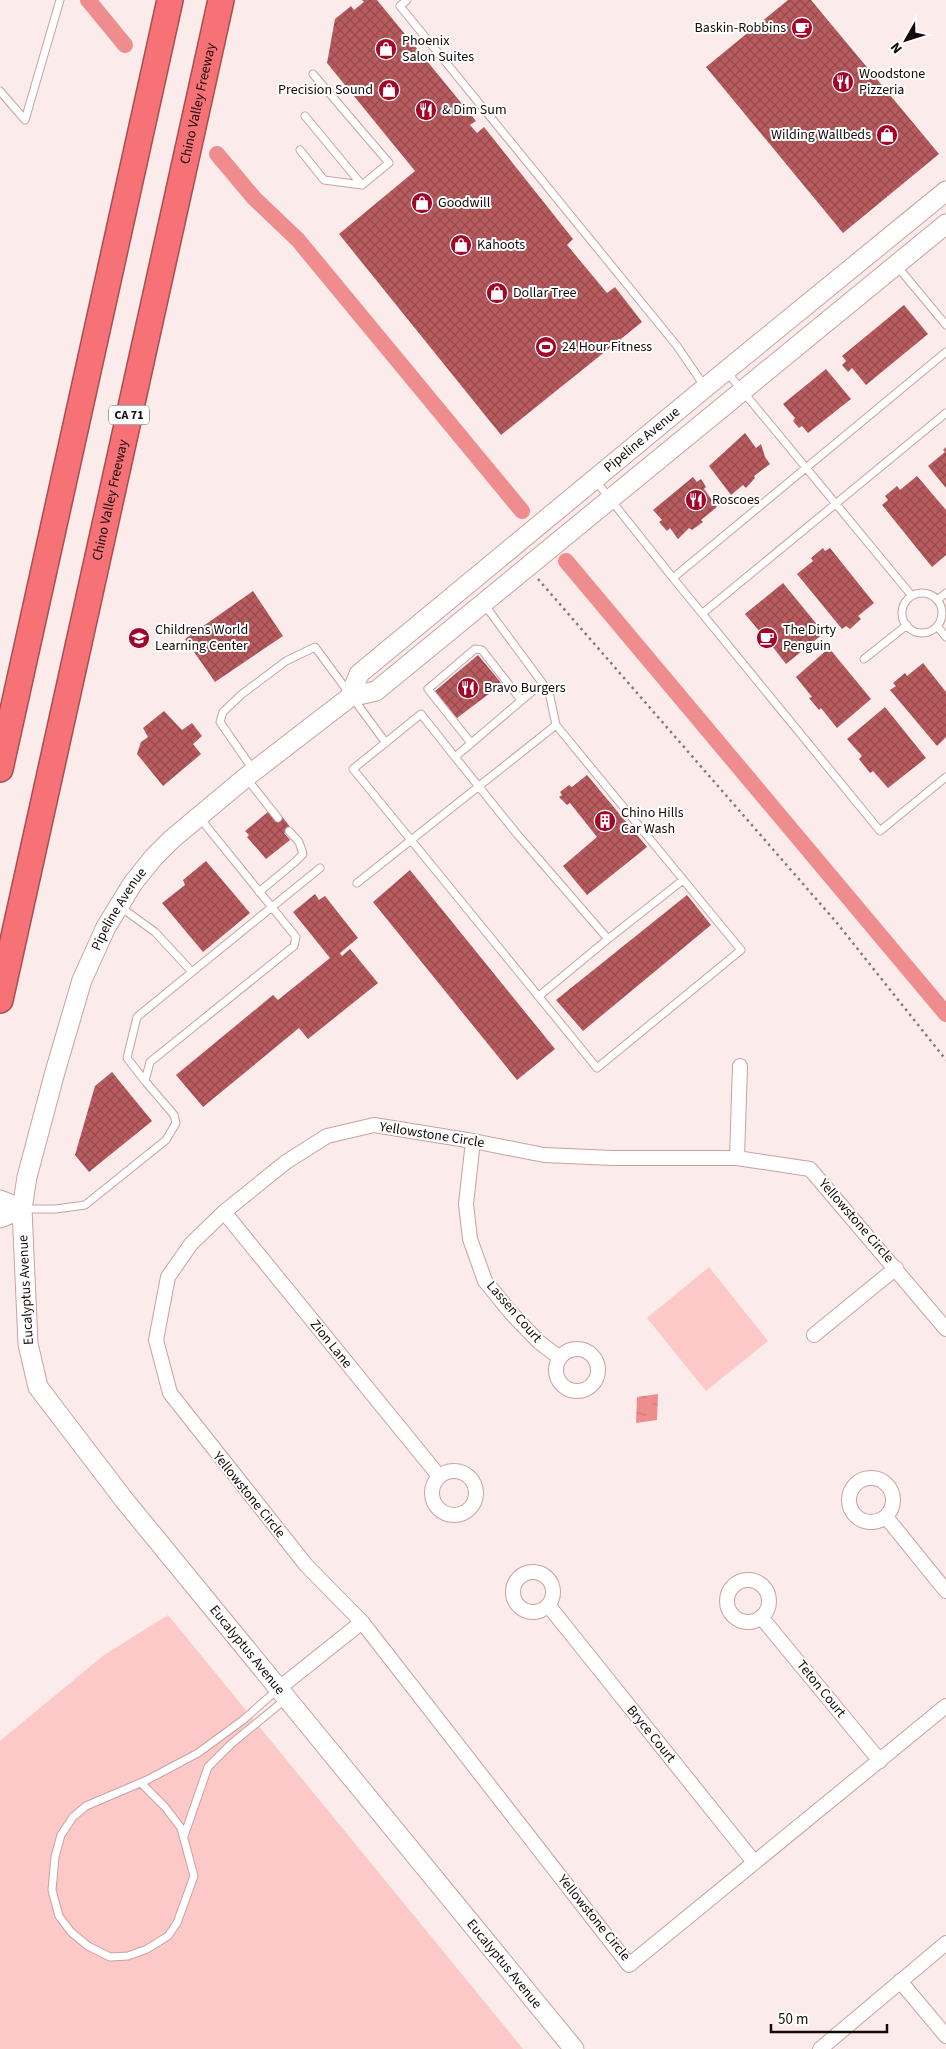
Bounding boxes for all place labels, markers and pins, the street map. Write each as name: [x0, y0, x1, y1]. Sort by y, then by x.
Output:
cafe icon: Baskin-Robbins: [790, 16, 814, 40]
place label: Baskin-Robbins: [695, 18, 786, 38]
place label: Phoenix Salon Suites: [402, 31, 474, 67]
shop icon: Phoenix Salon Suites: [374, 37, 398, 61]
place label: Woodstone Pizzeria: [859, 64, 925, 100]
restaurant icon: Woodstone Pizzeria: [831, 70, 855, 94]
shop icon: Precision Sound: [377, 78, 401, 102]
place label: Precision Sound: [278, 80, 373, 100]
restaurant icon: & Dim Sum: [414, 98, 438, 122]
place label: & Dim Sum: [442, 100, 506, 120]
shop icon: Wilding Wallbeds: [875, 123, 899, 147]
place label: Wilding Wallbeds: [771, 125, 871, 145]
shop icon: Goodwill: [410, 191, 434, 215]
place label: Goodwill: [438, 193, 491, 213]
shop icon: Kahoots: [449, 233, 473, 257]
place label: Kahoots: [477, 235, 525, 255]
shop icon: Dollar Tree: [485, 281, 509, 305]
place label: Dollar Tree: [513, 283, 577, 303]
sports icon: 24 Hour Fitness: [534, 335, 558, 359]
place label: 24 Hour Fitness: [562, 337, 652, 357]
restaurant icon: Roscoes: [684, 488, 708, 512]
place label: Roscoes: [712, 490, 760, 510]
place label: Childrens World Learning Center: [155, 620, 248, 656]
place label: The Dirty Penguin: [783, 620, 837, 656]
school or university icon: Childrens World Learning Center: [127, 626, 151, 650]
cafe icon: The Dirty Penguin: [755, 626, 779, 650]
restaurant icon: Bravo Burgers: [456, 676, 480, 700]
place label: Bravo Burgers: [484, 678, 566, 698]
place label: Chino Hills Car Wash: [621, 803, 684, 839]
building icon: Chino Hills Car Wash: [593, 809, 617, 833]

